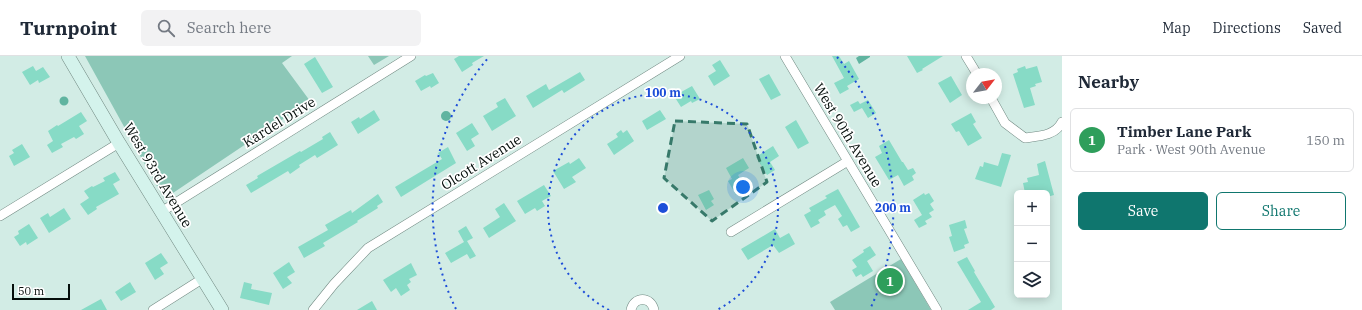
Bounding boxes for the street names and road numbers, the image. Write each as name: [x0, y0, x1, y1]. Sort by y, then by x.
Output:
street label: West 90th Avenue: [810, 80, 886, 190]
street label: Kardel Drive: [239, 93, 319, 151]
street label: West 93rd Avenue: [120, 119, 196, 231]
street label: Olcott Avenue: [437, 130, 525, 194]

